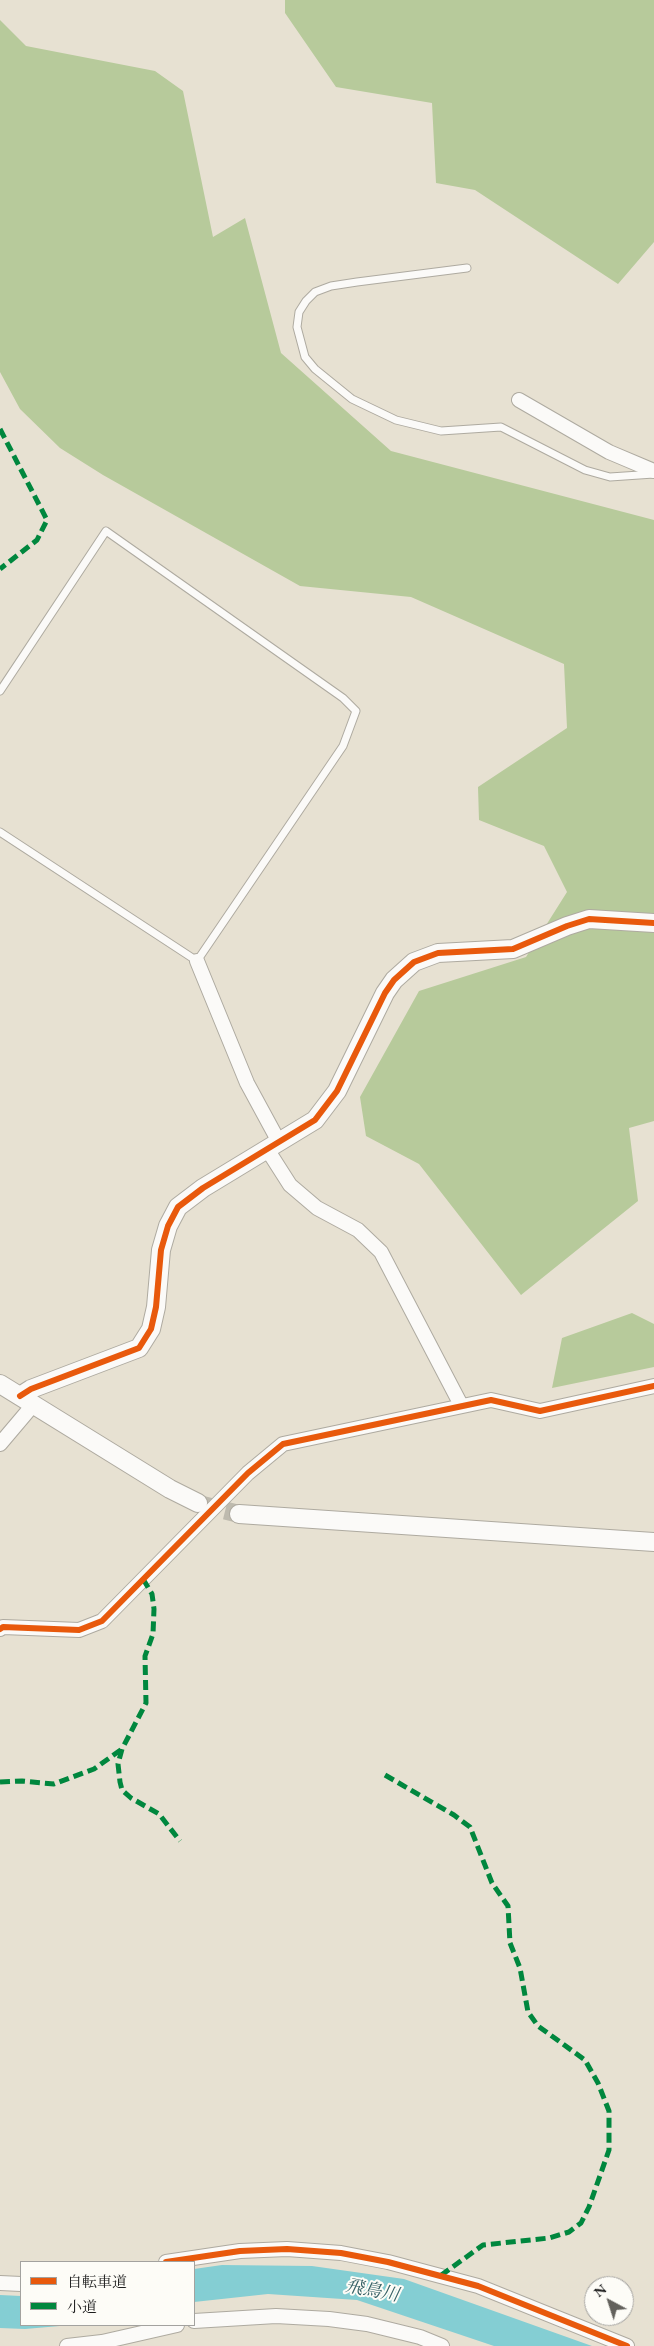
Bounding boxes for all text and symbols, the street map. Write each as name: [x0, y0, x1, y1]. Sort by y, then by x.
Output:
legend: [20, 2261, 195, 2326]
text: 自転車道: [67, 2272, 127, 2291]
water label: 飛鳥川: [343, 2275, 401, 2307]
north arrow: [584, 2276, 634, 2326]
text: N: [590, 2280, 610, 2301]
text: 小道: [67, 2297, 97, 2316]

